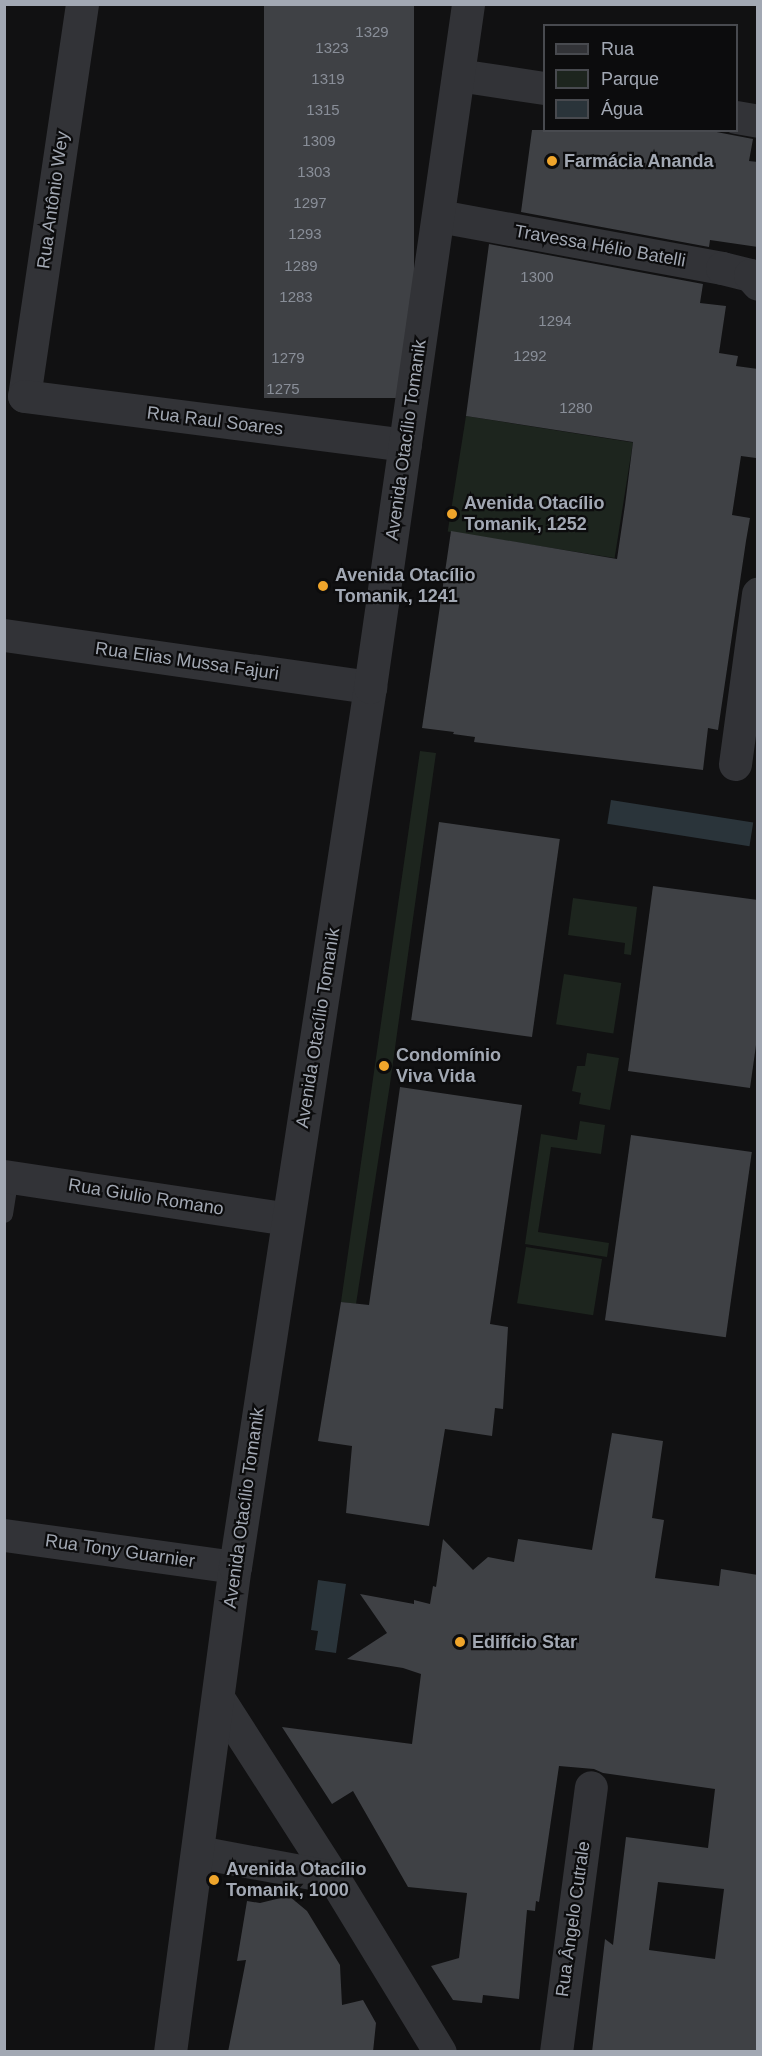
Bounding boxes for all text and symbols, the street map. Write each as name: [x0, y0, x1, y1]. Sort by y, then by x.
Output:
house number: 1329: [355, 23, 389, 41]
legend: [543, 24, 738, 132]
house number: 1323: [315, 39, 349, 57]
text: Rua: [601, 39, 634, 59]
text: Parque: [601, 69, 659, 89]
house number: 1319: [311, 70, 345, 88]
text: Água: [601, 99, 643, 119]
house number: 1315: [306, 101, 340, 119]
street label: Rua Antônio Wey: [33, 129, 73, 271]
house number: 1309: [302, 132, 336, 150]
place label: Farmácia Ananda: [564, 150, 714, 172]
marker: Farmácia Ananda: [545, 154, 559, 168]
house number: 1303: [297, 163, 331, 181]
house number: 1297: [293, 194, 327, 212]
street label: Travessa Hélio Batelli: [513, 220, 687, 272]
house number: 1293: [288, 225, 322, 243]
house number: 1289: [284, 257, 318, 275]
house number: 1300: [520, 268, 554, 286]
house number: 1283: [279, 288, 313, 306]
house number: 1294: [538, 312, 572, 330]
street label: Avenida Otacílio Tomanik: [381, 338, 431, 542]
house number: 1292: [513, 347, 547, 365]
house number: 1279: [271, 349, 305, 367]
house number: 1275: [266, 380, 300, 398]
house number: 1280: [559, 399, 593, 417]
street label: Rua Raul Soares: [146, 402, 284, 440]
place label: Avenida Otacílio Tomanik, 1252: [464, 493, 604, 536]
marker: Avenida Otacílio Tomanik, 1252: [445, 507, 459, 521]
place label: Avenida Otacílio Tomanik, 1241: [335, 565, 475, 608]
marker: Avenida Otacílio Tomanik, 1241: [316, 579, 330, 593]
street label: Rua Elias Mussa Fajuri: [94, 637, 280, 685]
street label: Avenida Otacílio Tomanik: [291, 926, 345, 1130]
place label: Condomínio Viva Vida: [396, 1045, 501, 1088]
marker: Condomínio Viva Vida: [377, 1059, 391, 1073]
street label: Rua Giulio Romano: [67, 1174, 225, 1220]
street label: Avenida Otacílio Tomanik: [219, 1406, 269, 1610]
street label: Rua Tony Guarnier: [44, 1530, 196, 1572]
place label: Edifício Star: [472, 1631, 577, 1653]
marker: Edifício Star: [453, 1635, 467, 1649]
street label: Rua Ângelo Cutrale: [551, 1840, 595, 1998]
place label: Avenida Otacílio Tomanik, 1000: [226, 1859, 366, 1902]
marker: Avenida Otacílio Tomanik, 1000: [207, 1873, 221, 1887]

